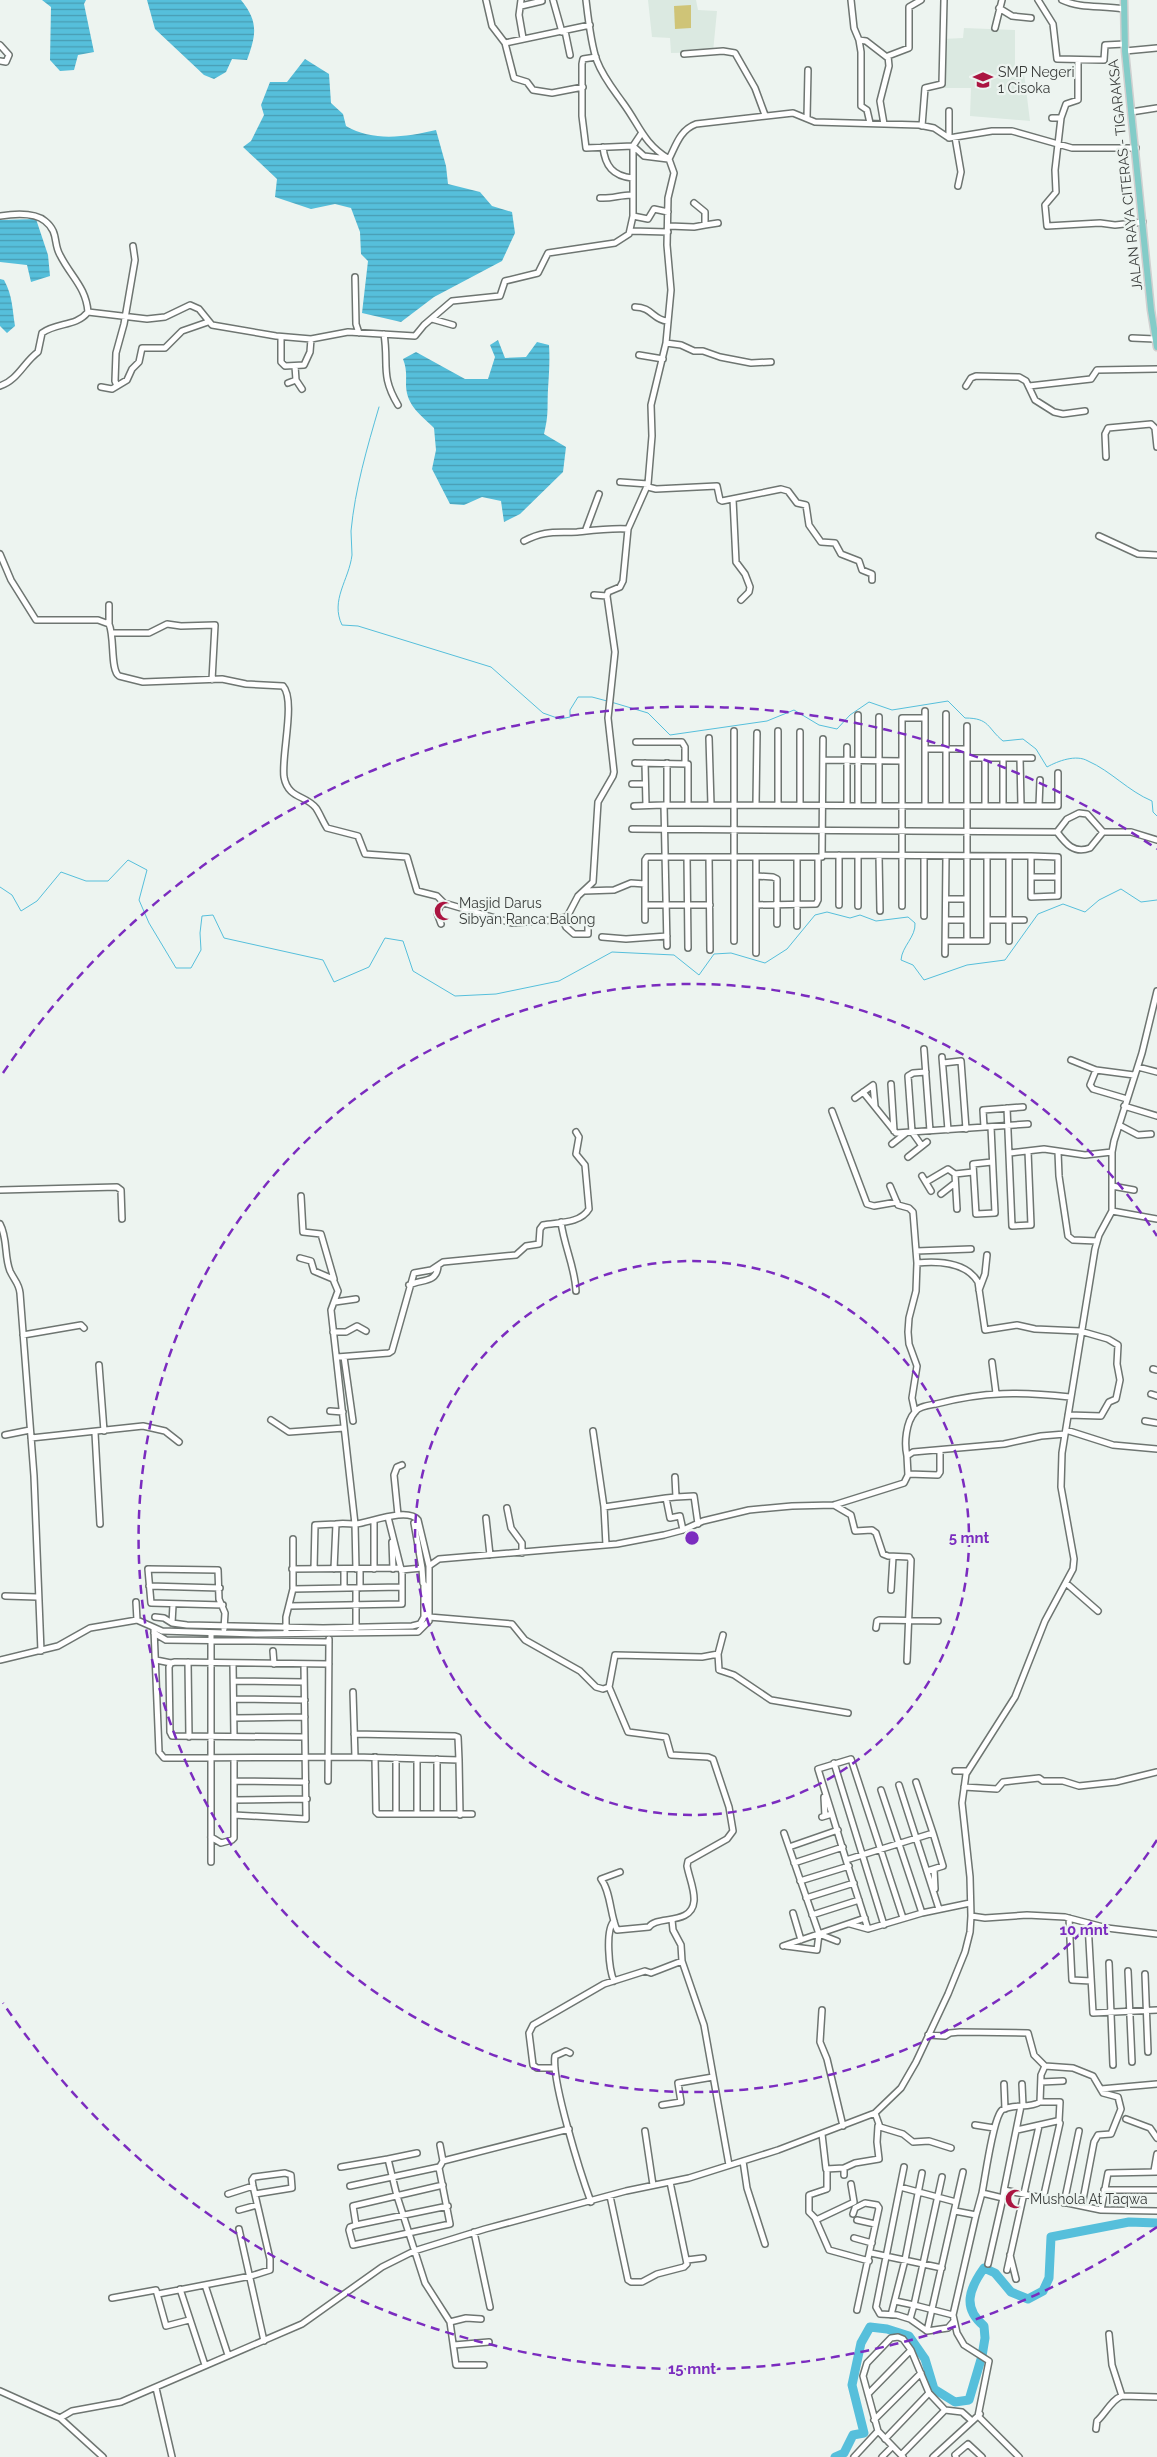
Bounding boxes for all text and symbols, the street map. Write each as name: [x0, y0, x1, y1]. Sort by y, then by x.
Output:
street label: JALAN RAYA CITERAS - TIGARAKSA: [1105, 58, 1145, 291]
place label: SMP Negeri 1 Cisoka: [998, 64, 1074, 96]
school or university icon: SMP Negeri 1 Cisoka: [972, 69, 994, 91]
place label: Masjid Darus Sibyan Ranca Balong: [459, 895, 595, 927]
mosque icon: Masjid Darus Sibyan Ranca Balong: [433, 900, 455, 922]
centre of rings: [683, 1529, 701, 1547]
text: 5 mnt: [949, 1529, 990, 1547]
text: 10 mnt: [1060, 1921, 1109, 1939]
mosque icon: Mushola At Taqwa: [1004, 2188, 1026, 2210]
place label: Mushola At Taqwa: [1030, 2191, 1148, 2207]
text: 15 mnt: [668, 2360, 716, 2378]

